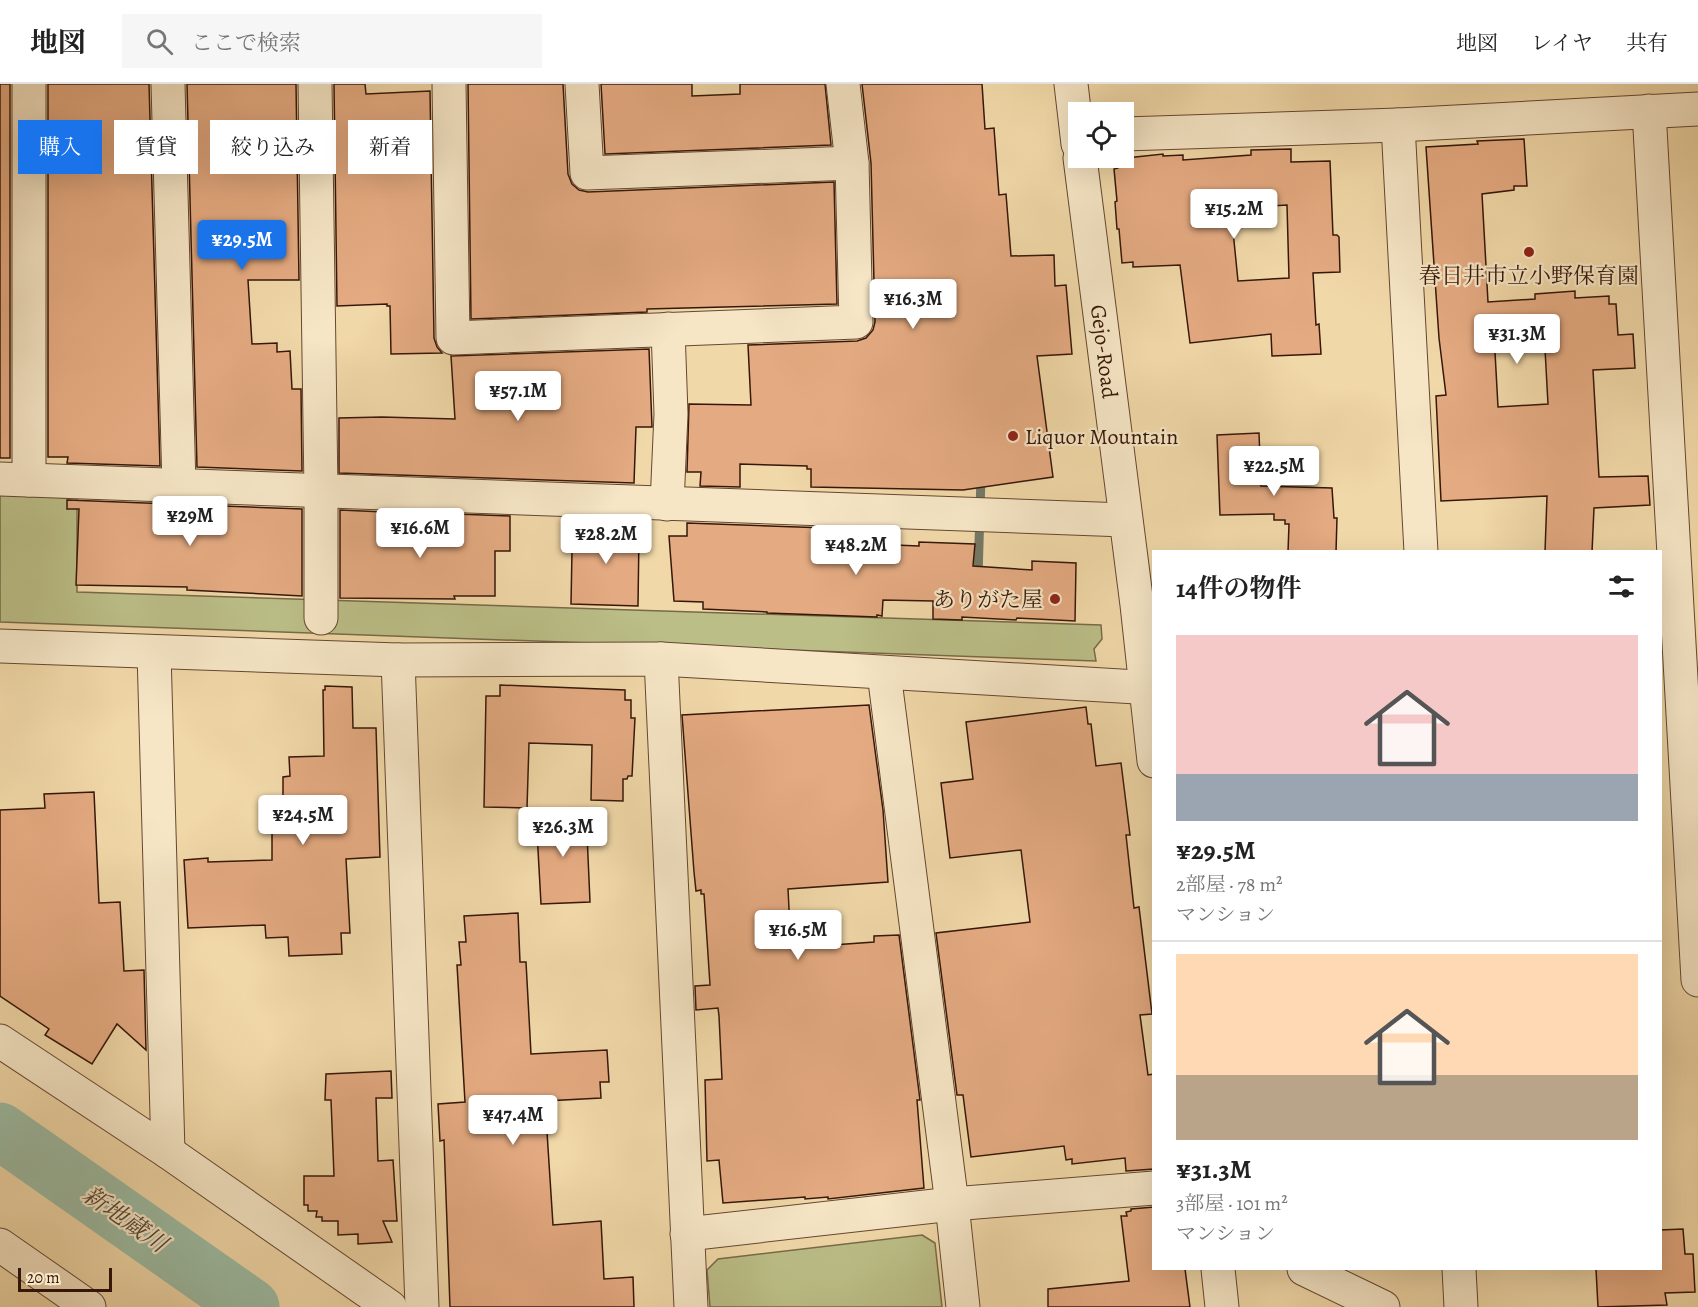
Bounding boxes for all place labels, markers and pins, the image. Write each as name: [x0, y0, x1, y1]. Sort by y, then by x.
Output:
pin: ¥15.2M: [1185, 189, 1283, 240]
pin: ¥29.5M: [193, 220, 291, 271]
marker: 春日井市立小野保育園: [1522, 245, 1536, 259]
place label: 春日井市立小野保育園: [1419, 261, 1639, 291]
pin: ¥16.3M: [864, 279, 962, 330]
pin: ¥31.3M: [1468, 314, 1566, 365]
pin: ¥57.1M: [469, 371, 567, 422]
place label: Liquor Mountain: [1025, 422, 1178, 452]
marker: Liquor Mountain: [1006, 429, 1020, 443]
pin: ¥22.5M: [1225, 446, 1323, 497]
pin: ¥29M: [154, 496, 226, 547]
pin: ¥16.6M: [371, 508, 469, 559]
pin: ¥28.2M: [557, 514, 655, 565]
pin: ¥48.2M: [807, 525, 905, 576]
place label: ありがた屋: [933, 585, 1043, 615]
marker: ありがた屋: [1048, 592, 1062, 606]
pin: ¥24.5M: [254, 795, 352, 846]
pin: ¥26.3M: [514, 807, 612, 858]
pin: ¥16.5M: [749, 910, 847, 961]
pin: ¥47.4M: [464, 1095, 562, 1146]

